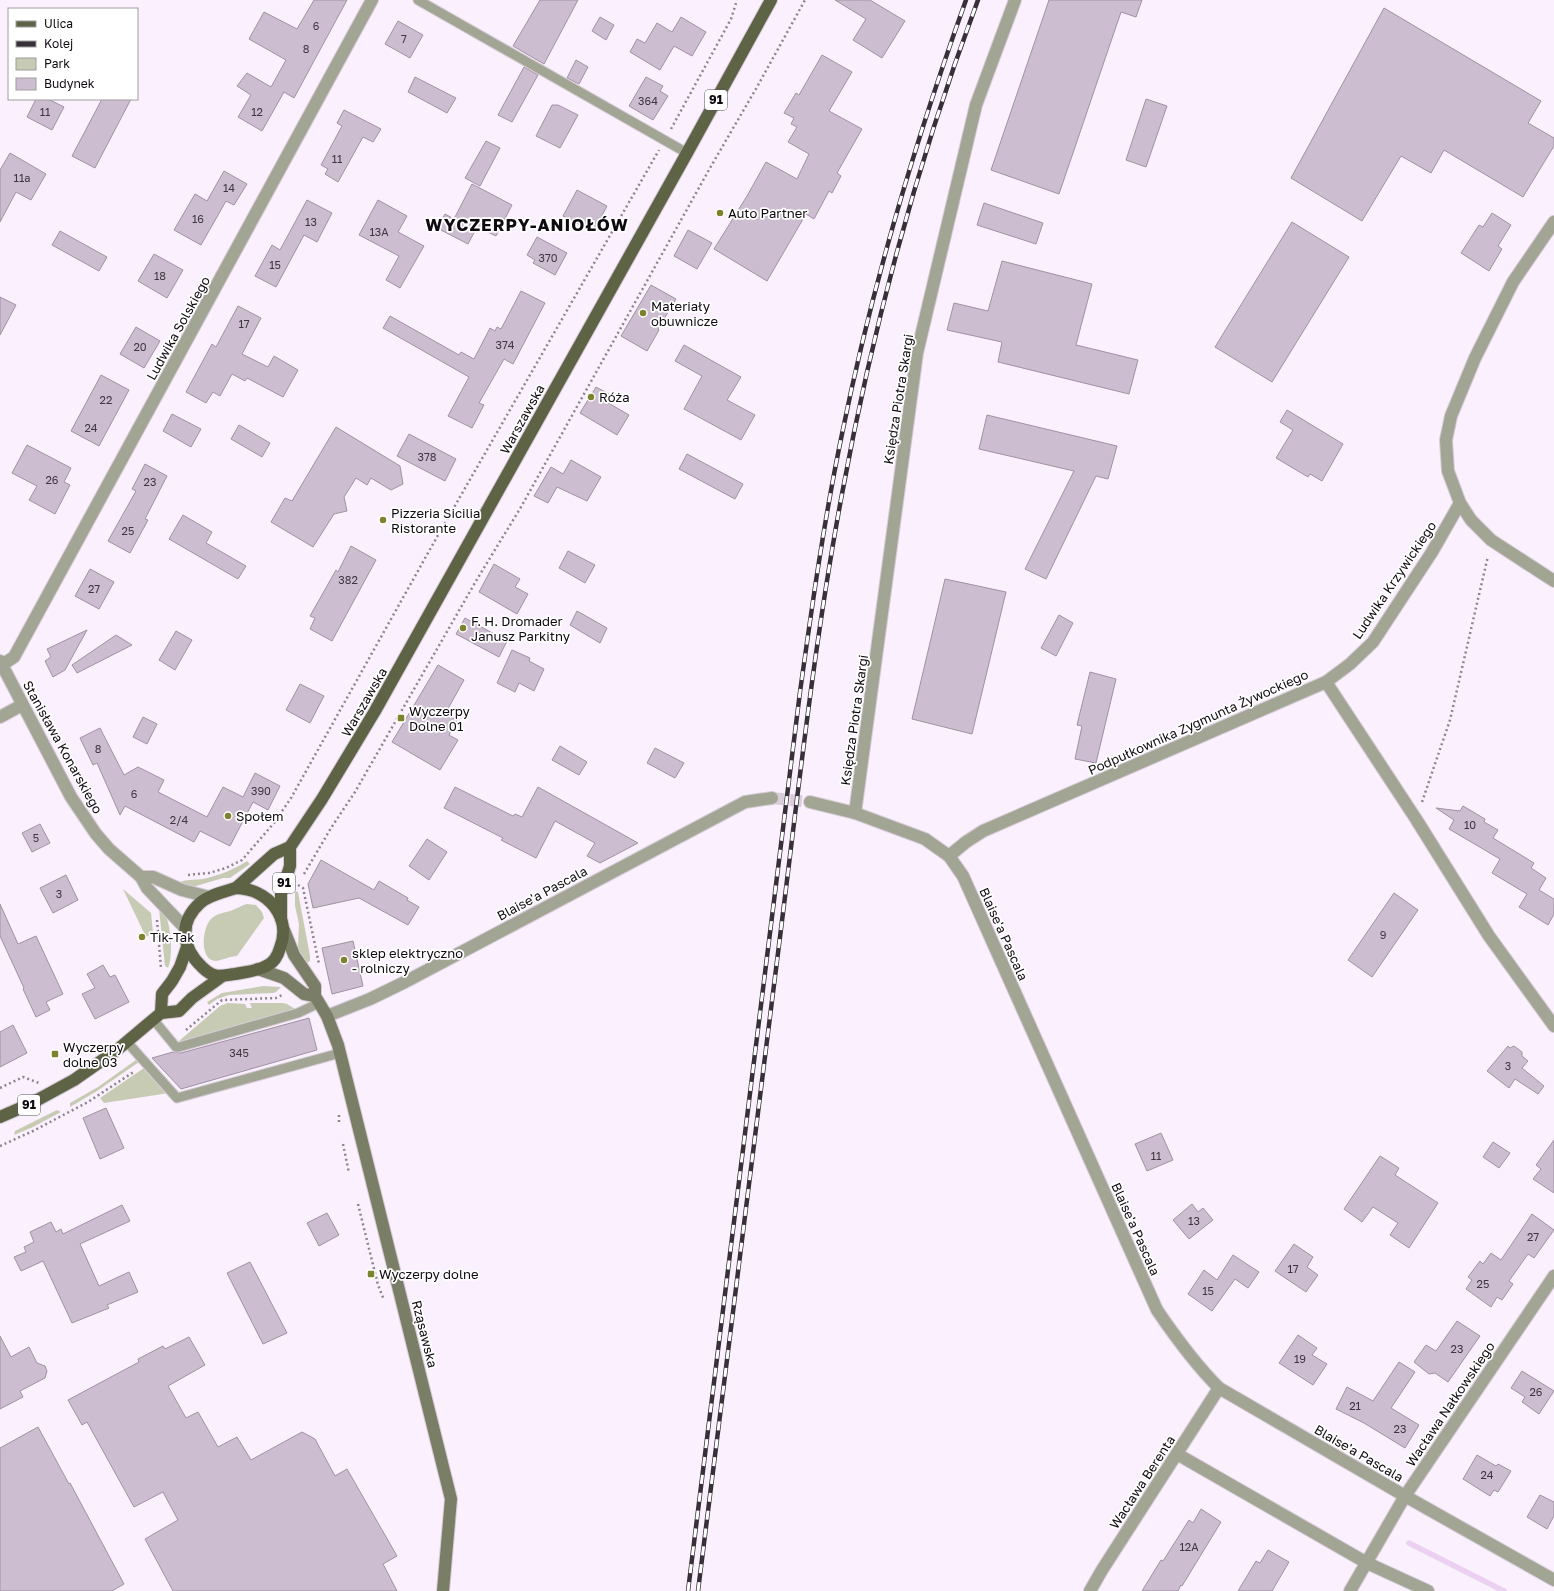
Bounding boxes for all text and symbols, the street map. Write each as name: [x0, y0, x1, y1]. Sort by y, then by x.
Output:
legend: [8, 8, 138, 100]
text: Ulica: [44, 16, 73, 31]
house number: 6: [313, 19, 320, 32]
house number: 7: [401, 32, 407, 45]
text: Kolej: [44, 36, 73, 51]
house number: 8: [303, 42, 310, 55]
text: Park: [44, 56, 70, 71]
text: Budynek: [44, 76, 95, 91]
road number: 91: [705, 90, 727, 110]
house number: 364: [638, 94, 658, 107]
house number: 11: [40, 105, 50, 118]
house number: 12: [251, 105, 263, 118]
house number: 11: [332, 152, 342, 165]
house number: 11a: [14, 171, 30, 184]
house number: 14: [223, 181, 235, 194]
place label: Auto Partner: [728, 205, 807, 221]
marker: Auto Partner: [715, 208, 725, 218]
house number: 16: [192, 212, 204, 225]
district label: WYCZERPY-ANIOŁÓW: [425, 214, 629, 235]
house number: 13: [305, 215, 317, 228]
house number: 13A: [369, 225, 389, 238]
house number: 370: [538, 251, 558, 264]
house number: 15: [269, 258, 281, 271]
house number: 18: [154, 269, 166, 282]
street label: Ludwika Solskiego: [143, 273, 213, 383]
place label: Materiały obuwnicze: [651, 298, 718, 329]
marker: Materiały obuwnicze: [638, 308, 648, 318]
house number: 17: [238, 317, 250, 330]
street label: Księdza Piotra Skargi: [880, 333, 916, 465]
house number: 374: [496, 338, 515, 351]
house number: 20: [133, 340, 147, 353]
street label: Warszawska: [496, 381, 548, 457]
place label: Róża: [599, 389, 630, 405]
marker: Róża: [586, 392, 596, 402]
house number: 22: [100, 393, 112, 406]
house number: 24: [84, 421, 98, 434]
house number: 378: [418, 450, 437, 463]
house number: 26: [45, 473, 59, 486]
house number: 23: [144, 475, 156, 488]
place label: Pizzeria Sicilia Ristorante: [391, 505, 480, 536]
marker: Pizzeria Sicilia Ristorante: [378, 515, 388, 525]
street label: Ludwika Krzywickiego: [1349, 518, 1439, 642]
house number: 25: [122, 524, 134, 537]
house number: 382: [338, 573, 358, 586]
house number: 27: [88, 582, 100, 595]
place label: F. H. Dromader Janusz Parkitny: [471, 613, 571, 644]
marker: F. H. Dromader Janusz Parkitny: [458, 623, 468, 633]
street label: Księdza Piotra Skargi: [837, 654, 871, 786]
street label: Warszawska: [338, 665, 390, 739]
street label: Podpułkownika Zygmunta Żywockiego: [1086, 666, 1311, 778]
street label: Stanisława Konarskiego: [20, 678, 106, 816]
place label: Wyczerpy Dolne 01: [409, 703, 471, 734]
marker: Wyczerpy Dolne 01: [396, 713, 406, 723]
house number: 8: [95, 742, 102, 755]
house number: 390: [251, 784, 271, 797]
house number: 6: [131, 787, 138, 800]
place label: Społem: [236, 808, 284, 824]
marker: Społem: [223, 811, 233, 821]
house number: 2/4: [170, 813, 188, 826]
house number: 10: [1464, 818, 1476, 831]
house number: 5: [33, 831, 39, 844]
street label: Blaise'a Pascala: [494, 862, 590, 924]
road number: 91: [273, 873, 295, 893]
street label: Blaise'a Pascala: [976, 885, 1032, 983]
house number: 3: [56, 887, 62, 900]
house number: 9: [1380, 928, 1386, 941]
place label: Tik-Tak: [150, 929, 195, 945]
marker: Tik-Tak: [137, 932, 147, 942]
place label: sklep elektryczno - rolniczy: [352, 945, 463, 976]
marker: sklep elektryczno - rolniczy: [339, 955, 349, 965]
place label: Wyczerpy dolne 03: [63, 1039, 125, 1070]
house number: 345: [229, 1046, 249, 1059]
marker: Wyczerpy dolne 03: [50, 1049, 60, 1059]
house number: 3: [1505, 1059, 1511, 1072]
road number: 91: [18, 1095, 40, 1115]
house number: 11: [1151, 1149, 1161, 1162]
street label: Blaise'a Pascala: [1108, 1180, 1164, 1278]
house number: 13: [1188, 1214, 1200, 1227]
house number: 27: [1527, 1230, 1539, 1243]
house number: 17: [1287, 1262, 1299, 1275]
place label: Wyczerpy dolne: [379, 1266, 479, 1282]
marker: Wyczerpy dolne: [366, 1269, 376, 1279]
house number: 25: [1477, 1277, 1489, 1290]
house number: 15: [1202, 1284, 1214, 1297]
street label: Rząsawska: [409, 1299, 441, 1369]
street label: Wacława Nałkowskiego: [1402, 1338, 1498, 1469]
house number: 23: [1451, 1342, 1463, 1355]
house number: 19: [1294, 1352, 1306, 1365]
house number: 26: [1529, 1385, 1543, 1398]
house number: 21: [1349, 1399, 1361, 1412]
street label: Blaise'a Pascala: [1312, 1421, 1406, 1485]
house number: 23: [1394, 1422, 1406, 1435]
street label: Wacława Berenta: [1106, 1432, 1178, 1532]
house number: 24: [1480, 1468, 1494, 1481]
house number: 12A: [1179, 1540, 1199, 1553]

